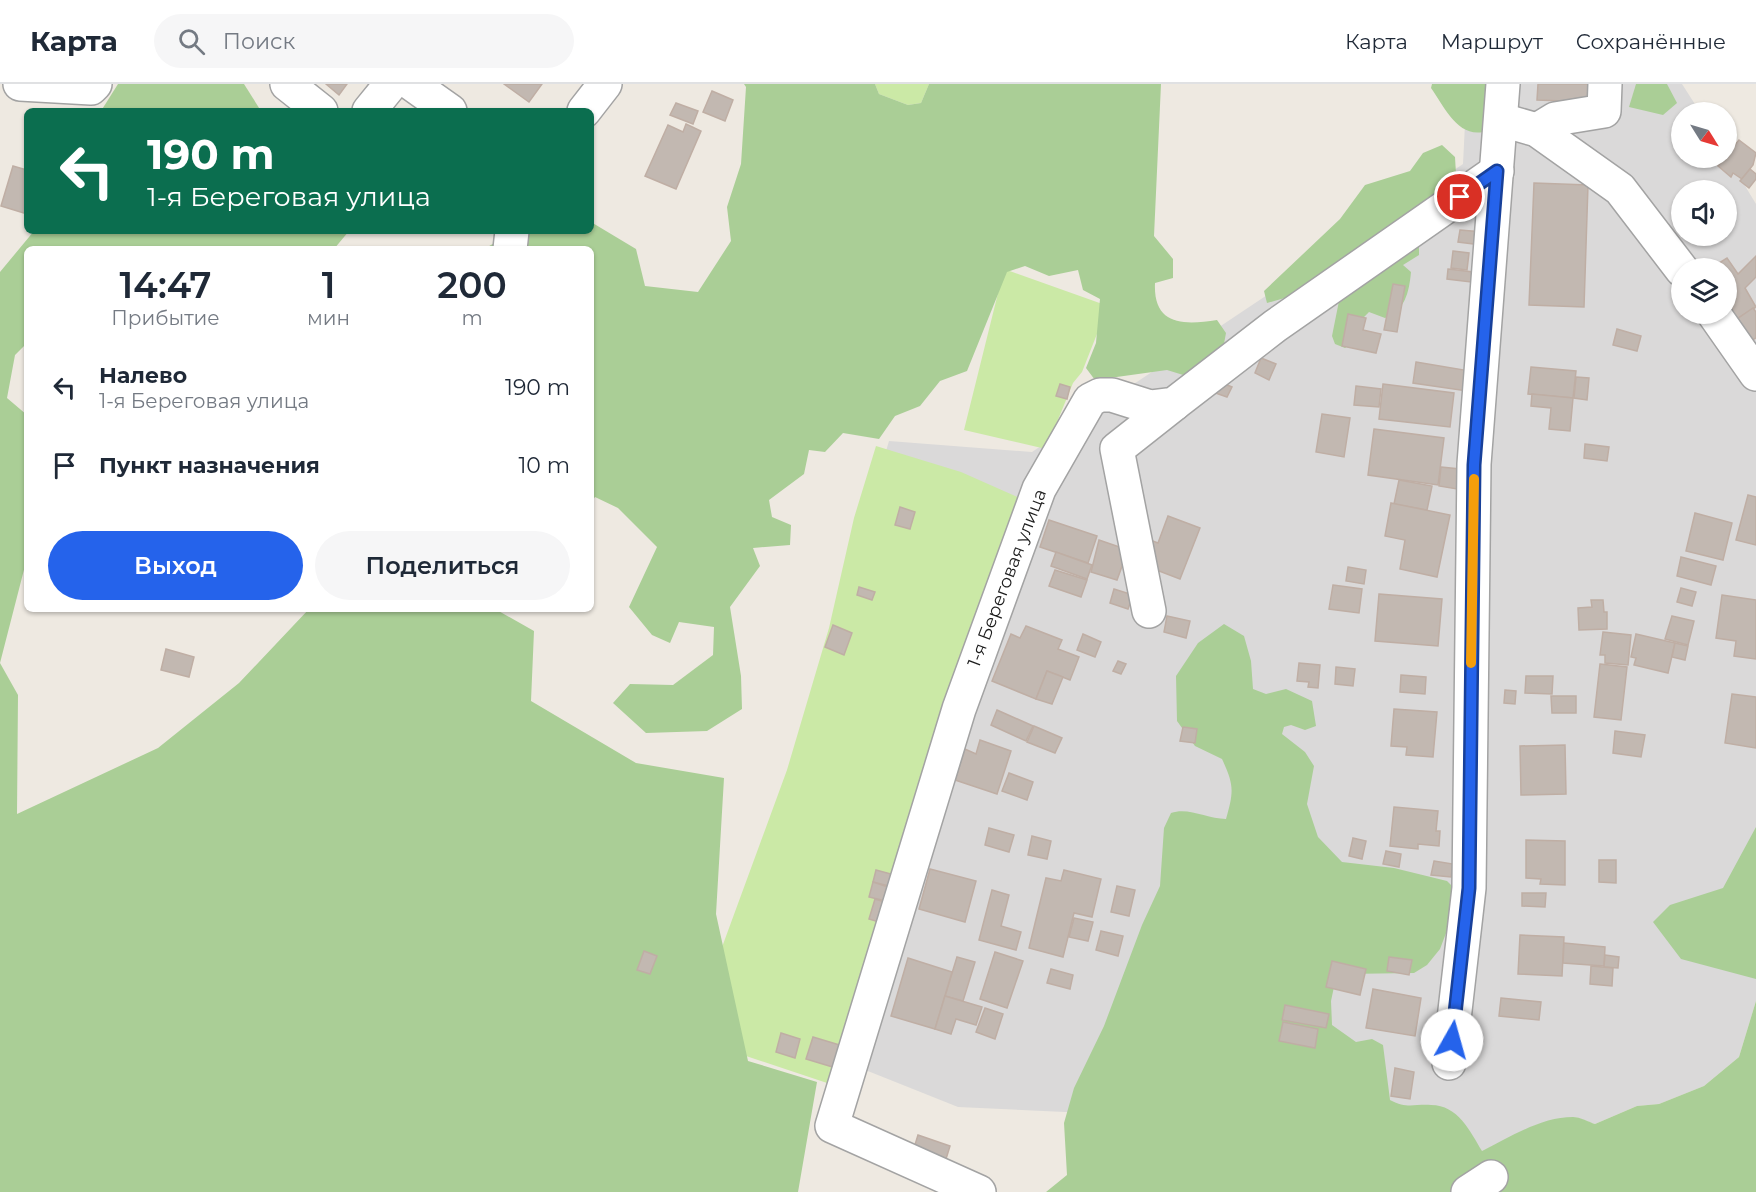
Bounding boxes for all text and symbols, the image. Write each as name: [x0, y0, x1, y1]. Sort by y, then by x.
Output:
search box: [154, 14, 574, 68]
text: Карта: [30, 24, 118, 58]
icon: search: [175, 25, 208, 58]
text: Поиск: [223, 28, 295, 55]
text: Карта: [1345, 29, 1408, 54]
text: Маршрут: [1441, 29, 1543, 54]
text: Сохранённые: [1576, 29, 1726, 54]
north arrow: [1671, 102, 1737, 168]
map controls: [1671, 102, 1737, 324]
text: 190 m: [147, 128, 275, 180]
icon: left: [48, 132, 126, 210]
pin: [1434, 171, 1485, 222]
text: 1-я Береговая улица: [147, 180, 431, 213]
icon: arrive: [1443, 180, 1476, 213]
button: sound: [1671, 180, 1737, 246]
button: layers: [1671, 258, 1737, 324]
text: 14:47: [120, 263, 211, 307]
text: 1: [322, 263, 335, 307]
text: 200: [437, 263, 507, 307]
text: Прибытие: [111, 306, 220, 330]
text: мин: [307, 306, 350, 330]
text: m: [461, 306, 483, 330]
text: Налево: [99, 362, 187, 389]
icon: left: [48, 371, 81, 404]
text: 190 m: [505, 374, 570, 401]
text: 1-я Береговая улица: [99, 389, 309, 413]
icon: arrive: [48, 449, 81, 482]
text: Пункт назначения: [99, 452, 320, 479]
text: 10 m: [518, 452, 570, 479]
street label: 1-я Береговая улица: [963, 486, 1051, 670]
button: Выход: [48, 531, 303, 600]
button: Поделиться: [315, 531, 570, 600]
position arrow: [1420, 1008, 1484, 1072]

